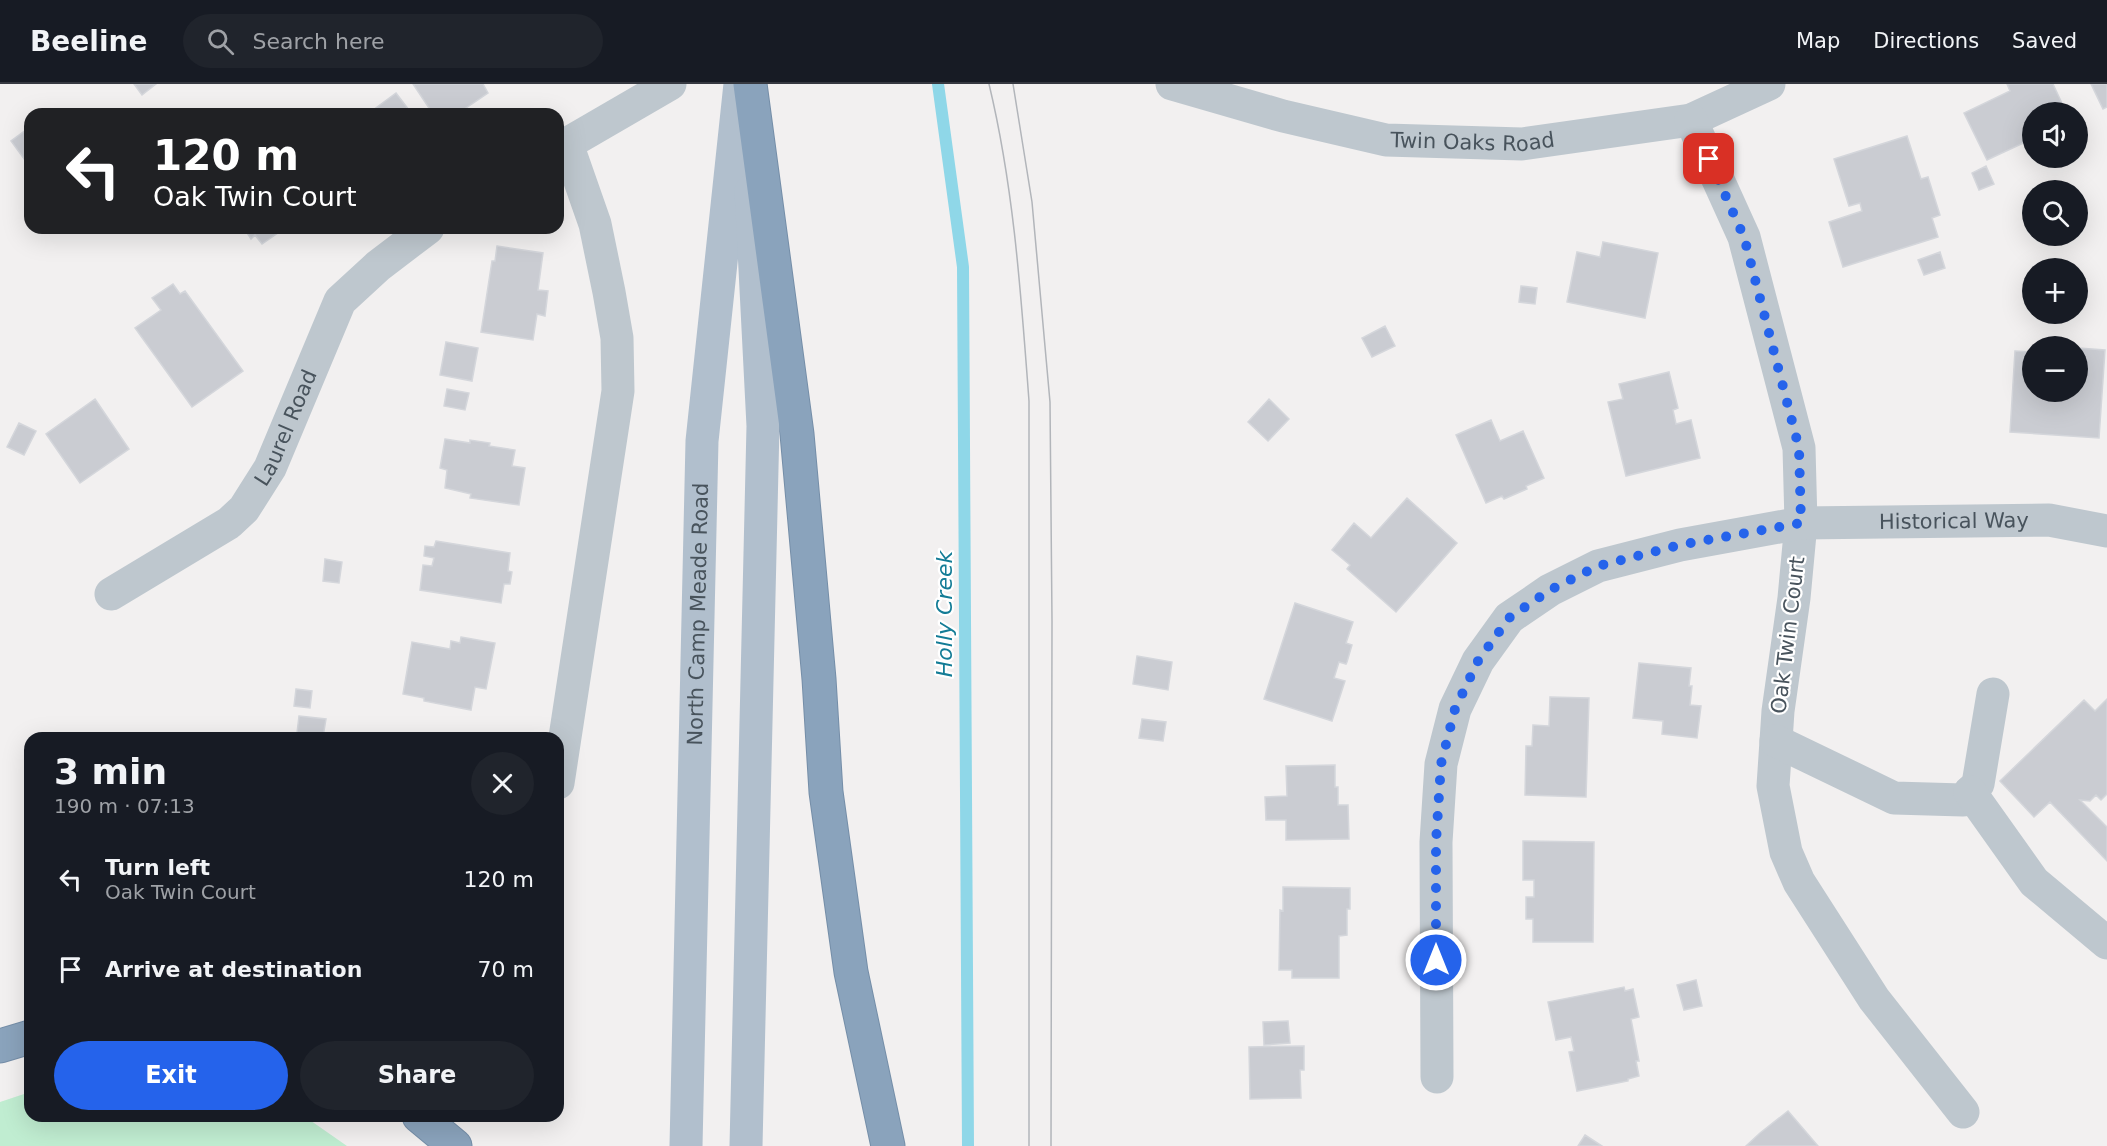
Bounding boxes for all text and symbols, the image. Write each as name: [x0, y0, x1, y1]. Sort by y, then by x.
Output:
search box: [183, 14, 603, 68]
text: Beeline: [30, 25, 147, 58]
icon: search: [204, 25, 237, 58]
text: Search here: [252, 29, 385, 54]
text: Map: [1796, 29, 1840, 53]
text: Directions: [1873, 29, 1979, 53]
text: Saved: [2012, 29, 2077, 53]
map controls: [2022, 102, 2088, 402]
button: sound: [2022, 102, 2088, 168]
street label: Twin Oaks Road: [1389, 128, 1556, 157]
text: 120 m: [153, 131, 299, 180]
icon: left: [54, 132, 132, 210]
pin: [1683, 133, 1734, 184]
icon: arrive: [1692, 142, 1725, 175]
button: search: [2022, 180, 2088, 246]
text: Oak Twin Court: [153, 181, 357, 212]
button: +: [2022, 258, 2088, 324]
button: −: [2022, 336, 2088, 402]
street label: Laurel Road: [250, 366, 322, 490]
street label: North Camp Meade Road: [683, 482, 713, 746]
street label: Historical Way: [1879, 508, 2029, 534]
water label: Holly Creek: [932, 550, 957, 677]
street label: Oak Twin Court: [1766, 555, 1810, 715]
text: 3 min: [54, 751, 167, 792]
button: close: [471, 752, 534, 815]
text: 190 m · 07:13: [54, 794, 195, 818]
text: Turn left: [105, 855, 210, 880]
icon: left: [54, 863, 87, 896]
text: 120 m: [464, 867, 534, 892]
text: Oak Twin Court: [105, 880, 256, 904]
position arrow: [1404, 928, 1468, 992]
icon: arrive: [54, 953, 87, 986]
text: Arrive at destination: [105, 957, 362, 982]
text: 70 m: [478, 957, 534, 982]
button: Exit: [54, 1041, 288, 1110]
button: Share: [300, 1041, 534, 1110]

